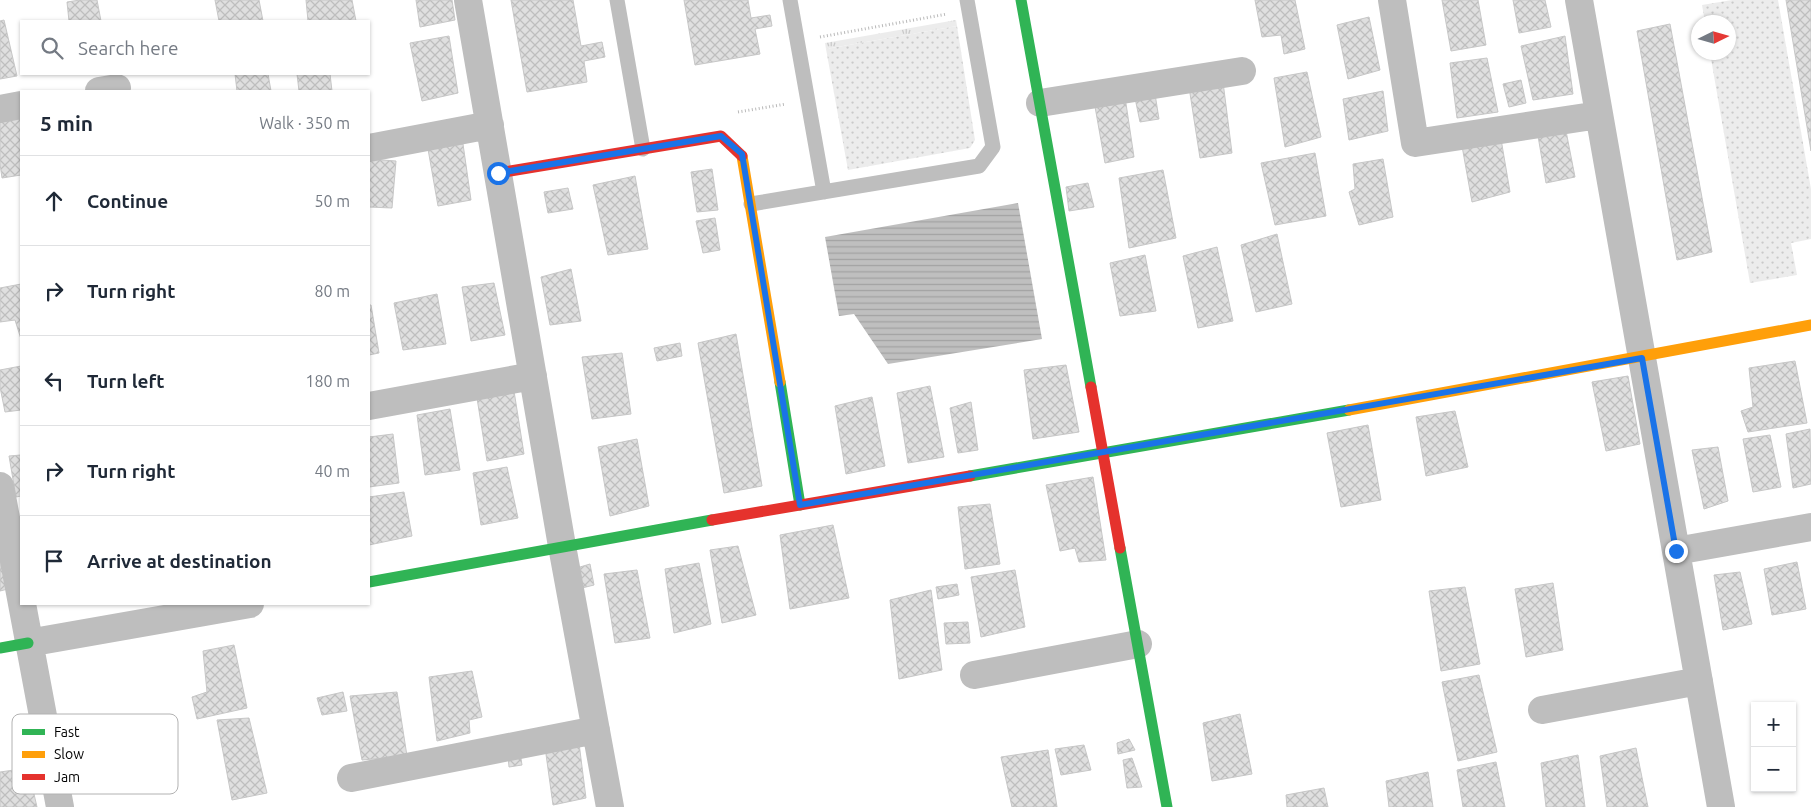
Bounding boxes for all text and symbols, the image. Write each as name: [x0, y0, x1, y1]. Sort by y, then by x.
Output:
north arrow: [1691, 15, 1736, 60]
search box: [20, 20, 370, 75]
icon: search: [38, 34, 66, 62]
text: Search here: [78, 37, 178, 59]
text: 5 min: [40, 111, 93, 135]
text: Walk · 350 m: [259, 114, 350, 132]
route start: [487, 162, 510, 185]
icon: ahead: [40, 187, 68, 215]
text: Continue: [87, 190, 168, 212]
text: 50 m: [314, 192, 350, 210]
icon: right: [40, 277, 68, 305]
text: Turn right: [87, 280, 175, 302]
text: 80 m: [314, 282, 350, 300]
icon: left: [40, 367, 68, 395]
text: Turn left: [87, 370, 165, 392]
text: 180 m: [305, 372, 350, 390]
icon: right: [40, 457, 68, 485]
text: Turn right: [87, 460, 175, 482]
text: 40 m: [314, 462, 350, 480]
route end: [1665, 540, 1688, 563]
icon: arrive: [40, 547, 68, 575]
text: Arrive at destination: [87, 550, 272, 572]
map controls: [1751, 702, 1796, 792]
button: +: [1751, 702, 1796, 747]
legend: [12, 714, 178, 794]
text: Fast: [54, 724, 80, 740]
text: Slow: [54, 746, 84, 762]
button: −: [1751, 747, 1796, 792]
text: Jam: [54, 769, 80, 785]

